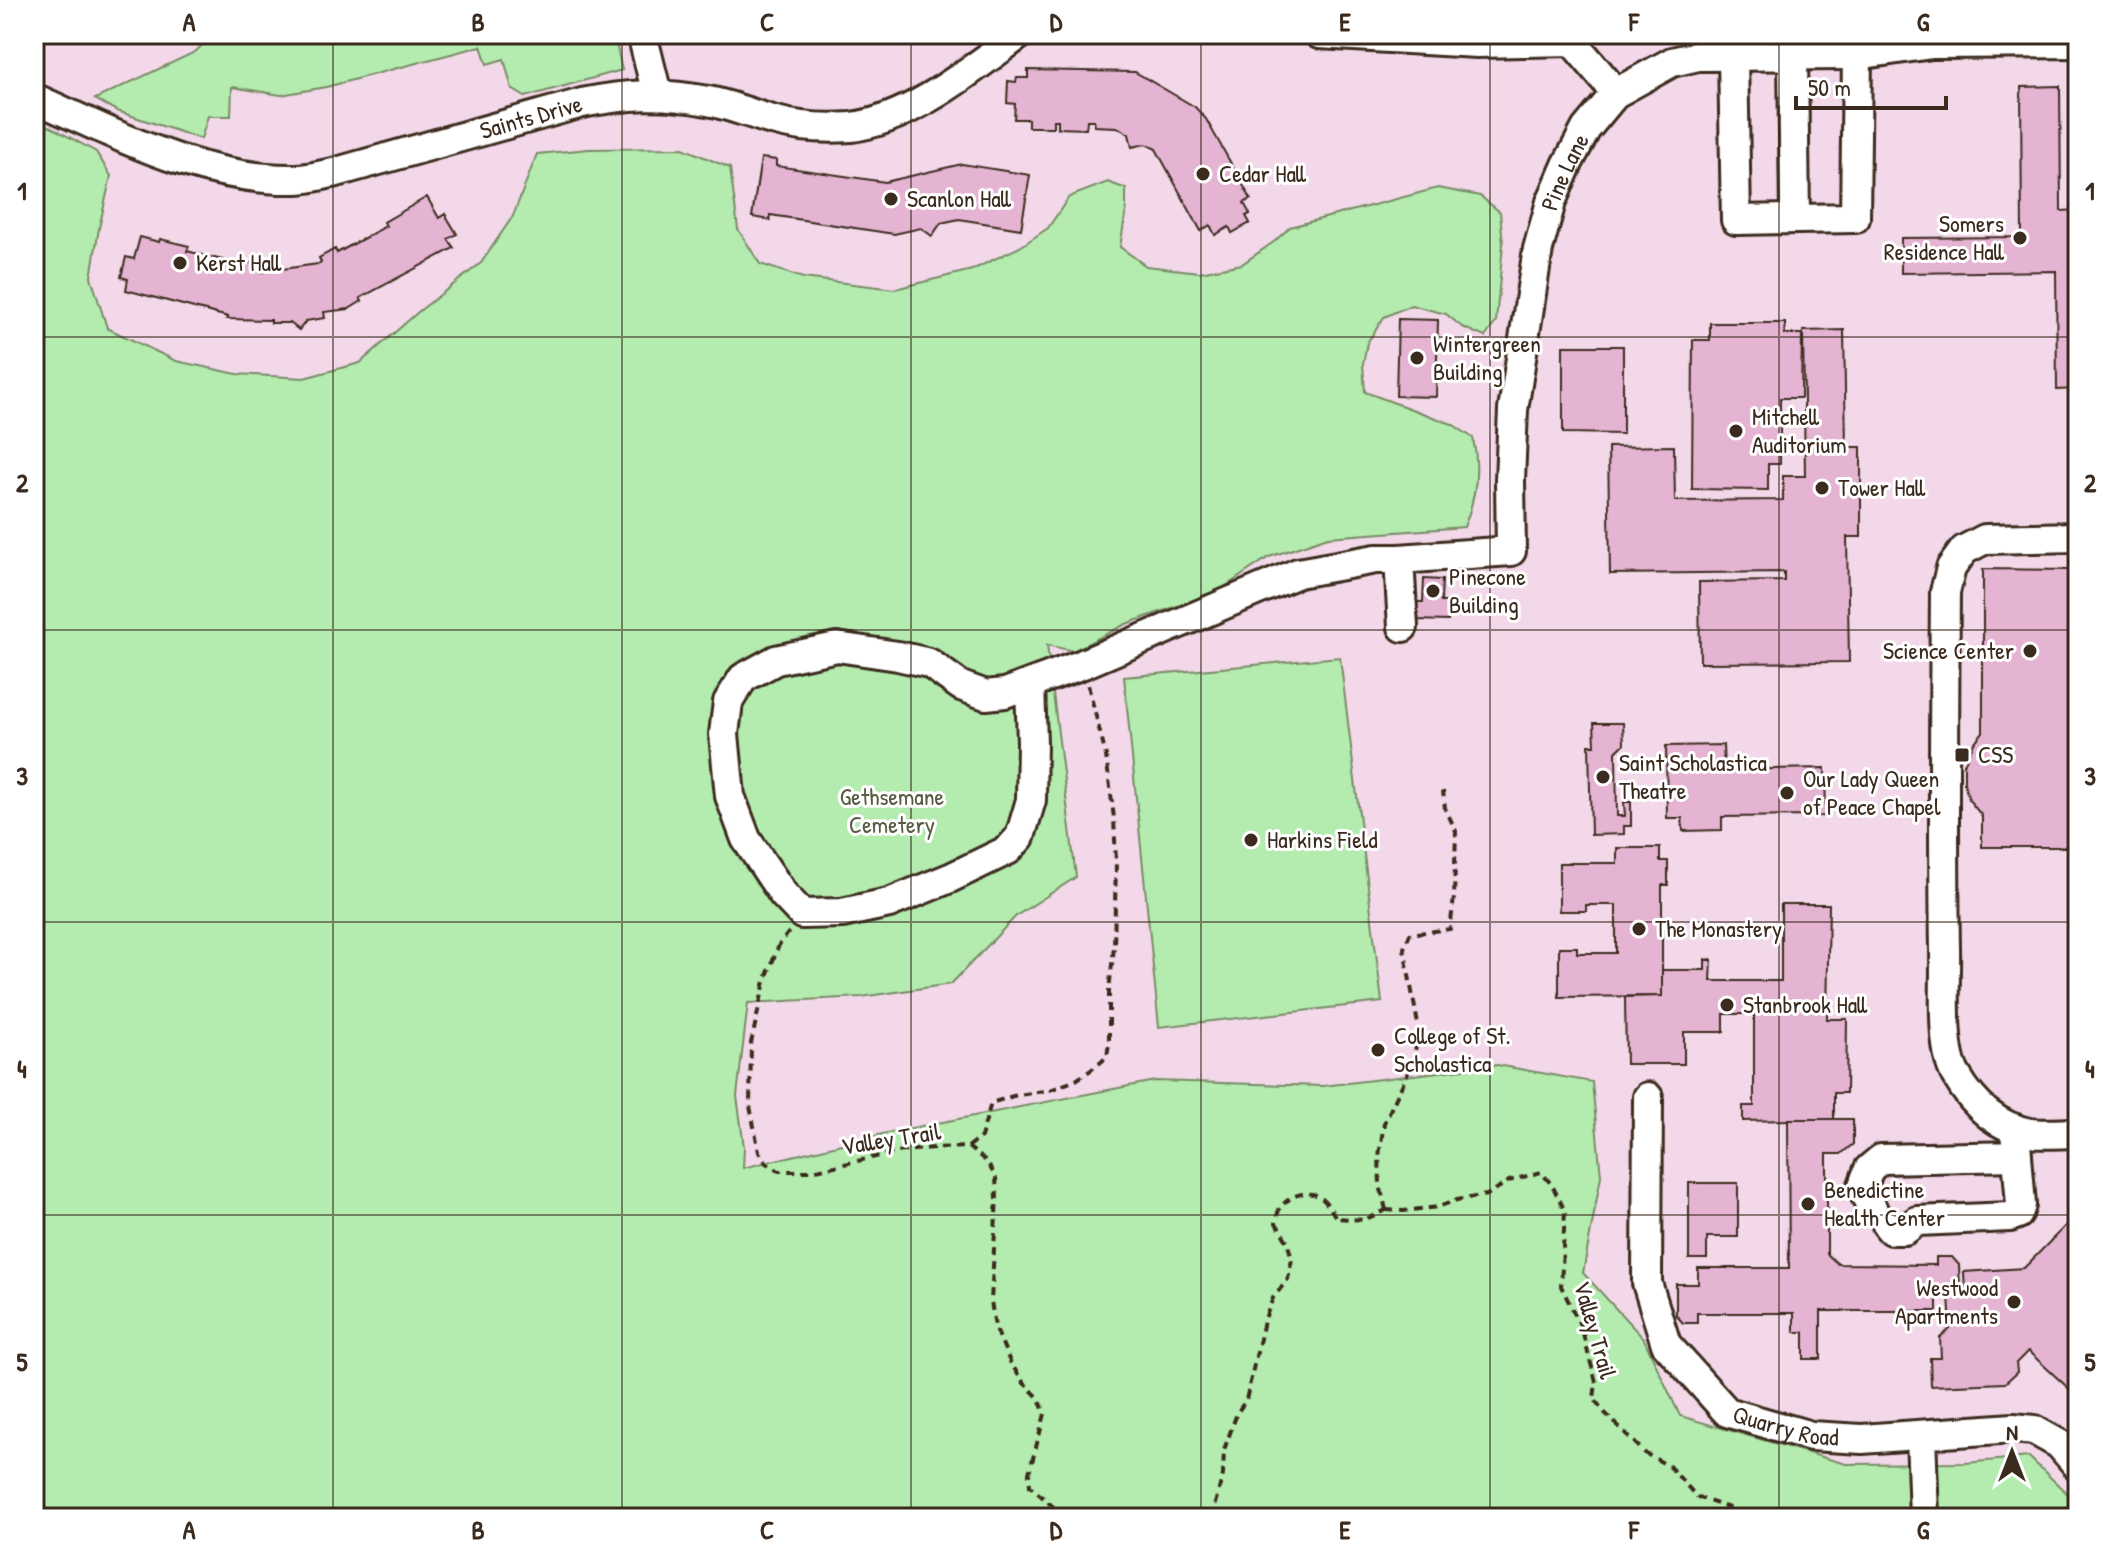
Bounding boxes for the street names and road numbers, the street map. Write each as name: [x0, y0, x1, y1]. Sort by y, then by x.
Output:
street label: Saints Drive: [476, 87, 586, 146]
street label: Pine Lane: [1532, 127, 1596, 214]
street label: Valley Trail: [839, 1114, 943, 1162]
street label: Valley Trail: [1567, 1277, 1625, 1383]
street label: Quarry Road: [1729, 1397, 1840, 1453]

